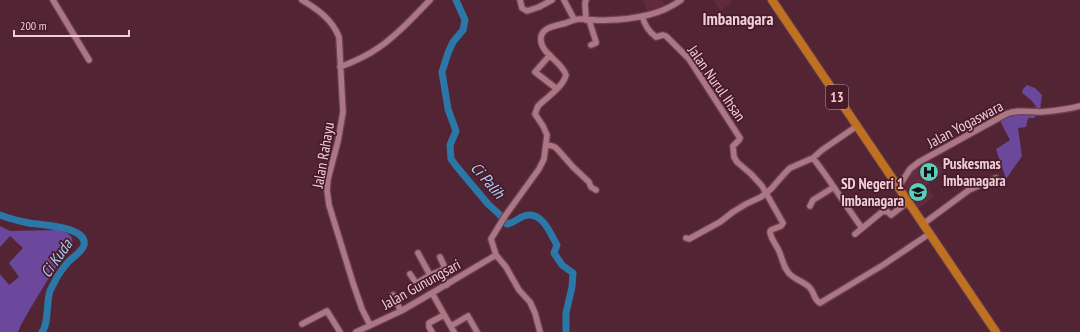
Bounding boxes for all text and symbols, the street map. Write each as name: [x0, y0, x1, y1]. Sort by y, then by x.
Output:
district label: Imbanagara: [702, 8, 774, 30]
scale bar: [14, 12, 129, 38]
text: 200 m: [20, 18, 47, 33]
street label: Jalan Nurul Ihsan: [683, 40, 750, 125]
road number: 13: [826, 85, 848, 109]
street label: Jalan Yogaswara: [923, 96, 1006, 152]
street label: Jalan Rahayu: [308, 120, 338, 191]
place label: Puskesmas Imbanagara: [943, 154, 1006, 190]
water label: Ci Palih: [467, 158, 510, 203]
hospital icon: Puskesmas Imbanagara: [918, 161, 940, 183]
place label: SD Negeri 1 Imbanagara: [841, 174, 904, 210]
school or university icon: SD Negeri 1 Imbanagara: [907, 181, 929, 203]
water label: Ci Kuda: [36, 234, 77, 281]
street label: Jalan Gunungsari: [377, 255, 464, 314]

